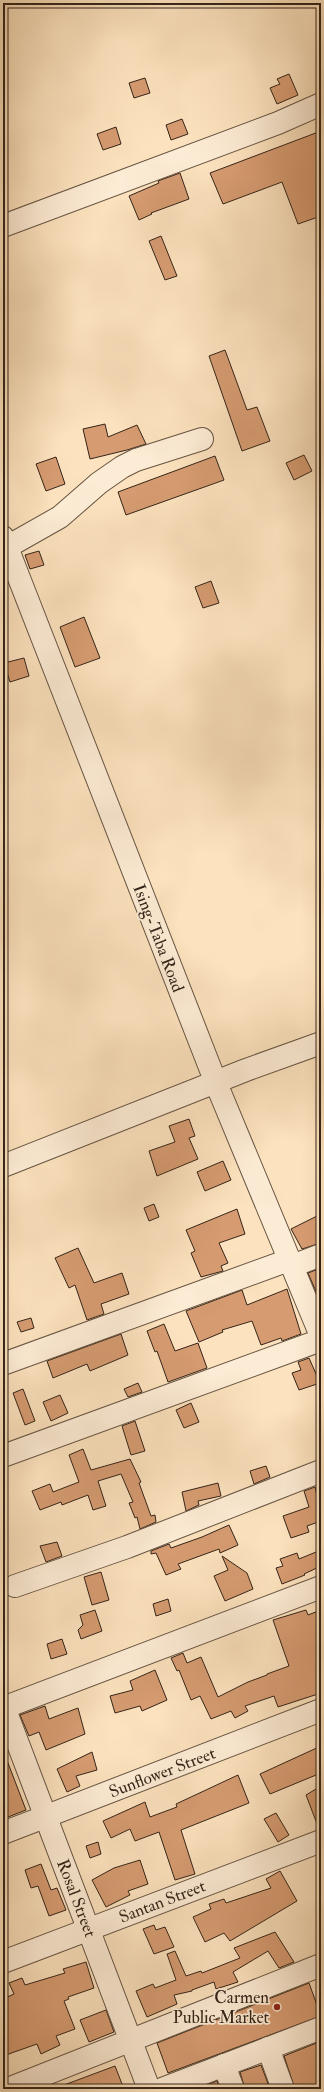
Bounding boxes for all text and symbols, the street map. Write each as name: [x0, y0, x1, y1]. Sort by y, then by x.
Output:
street label: Ising-Taba Road: [128, 881, 189, 996]
street label: Sunflower Street: [106, 1742, 219, 1802]
street label: Rosal Street: [52, 1856, 101, 1941]
street label: Santan Street: [116, 1875, 209, 1928]
place label: Carmen Public Market: [173, 1987, 269, 2028]
marker: Carmen Public Market: [272, 2002, 282, 2012]

